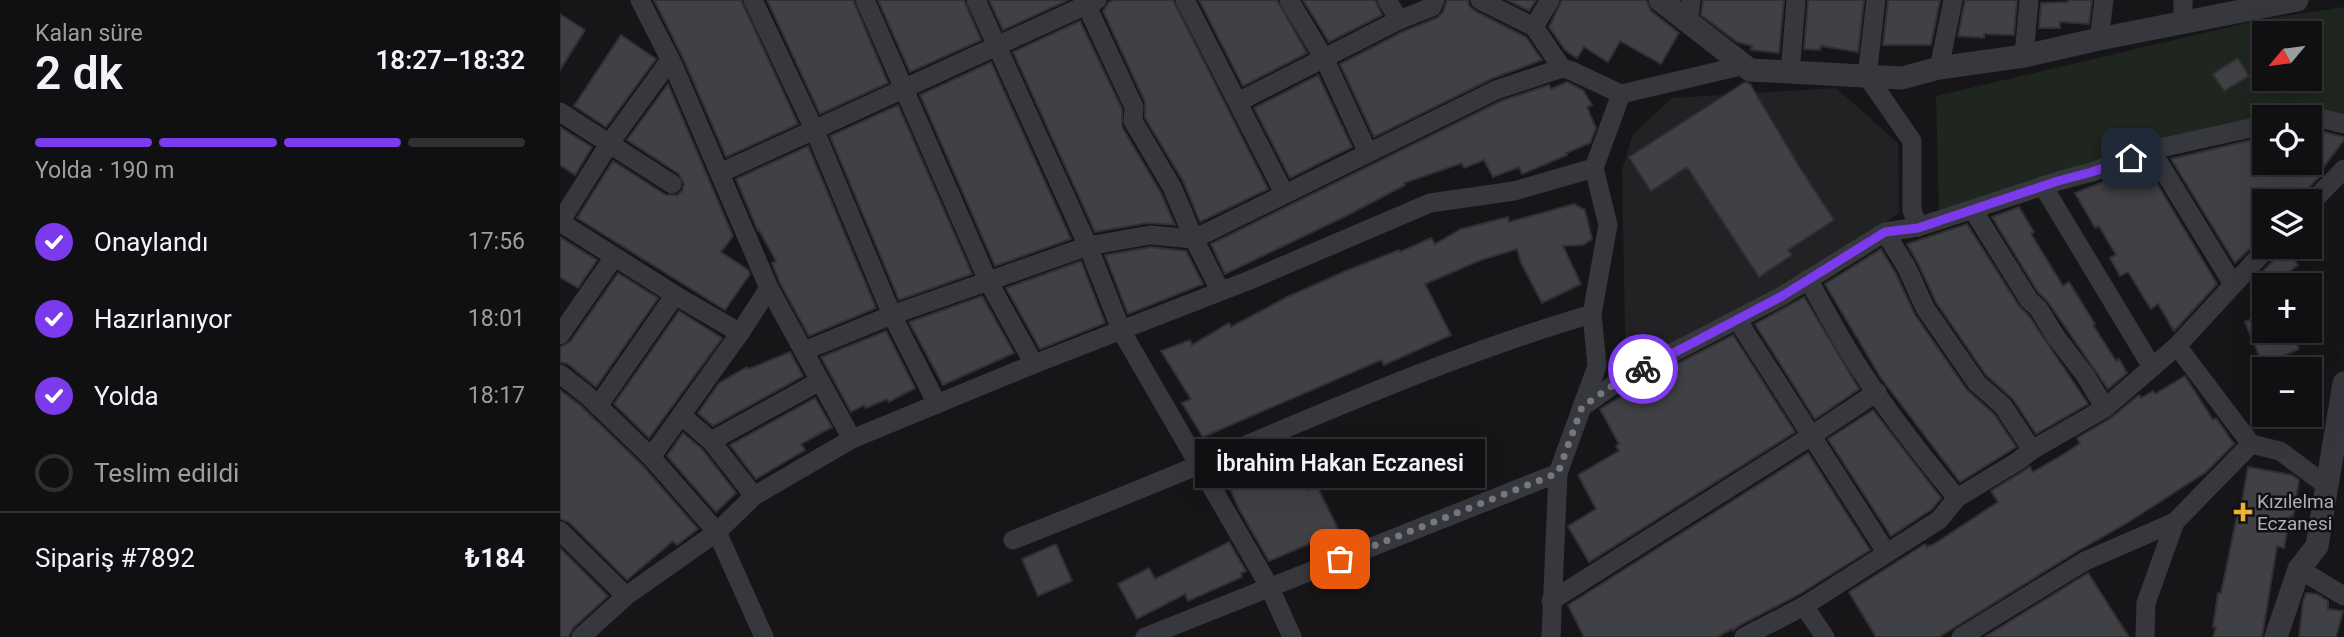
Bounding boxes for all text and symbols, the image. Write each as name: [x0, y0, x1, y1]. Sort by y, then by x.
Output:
text: Kalan süre: [35, 20, 143, 47]
north arrow: [2252, 21, 2322, 91]
map controls: [2252, 21, 2322, 427]
text: 18:27–18:32: [375, 45, 525, 75]
text: 2 dk: [35, 46, 123, 100]
button: locate: [2252, 105, 2322, 175]
pin: [2101, 128, 2161, 188]
icon: home: [2112, 139, 2150, 177]
text: Yolda · 190 m: [35, 157, 174, 184]
button: layers: [2252, 189, 2322, 259]
icon: check: [35, 223, 73, 261]
text: Onaylandı: [94, 227, 208, 257]
text: 17:56: [468, 228, 525, 255]
button: +: [2252, 273, 2322, 343]
icon: check: [35, 300, 73, 338]
text: Hazırlanıyor: [94, 304, 232, 334]
text: 18:01: [468, 305, 525, 332]
courier: [1608, 334, 1678, 404]
icon: bike: [1624, 350, 1662, 388]
button: −: [2252, 357, 2322, 427]
icon: check: [35, 377, 73, 415]
text: Yolda: [94, 381, 159, 411]
text: 18:17: [468, 382, 525, 409]
callout: İbrahim Hakan Eczanesi: [1195, 440, 1485, 489]
text: İbrahim Hakan Eczanesi: [1216, 450, 1464, 477]
text: Teslim edildi: [94, 458, 239, 488]
place label: Kızılelma Eczanesi: [2257, 490, 2334, 535]
marker: Kızılelma Eczanesi: [2235, 504, 2251, 520]
pin: [1310, 529, 1370, 589]
icon: bag: [1321, 540, 1359, 578]
text: Sipariş #7892: [35, 543, 195, 573]
text: ₺184: [465, 543, 525, 573]

